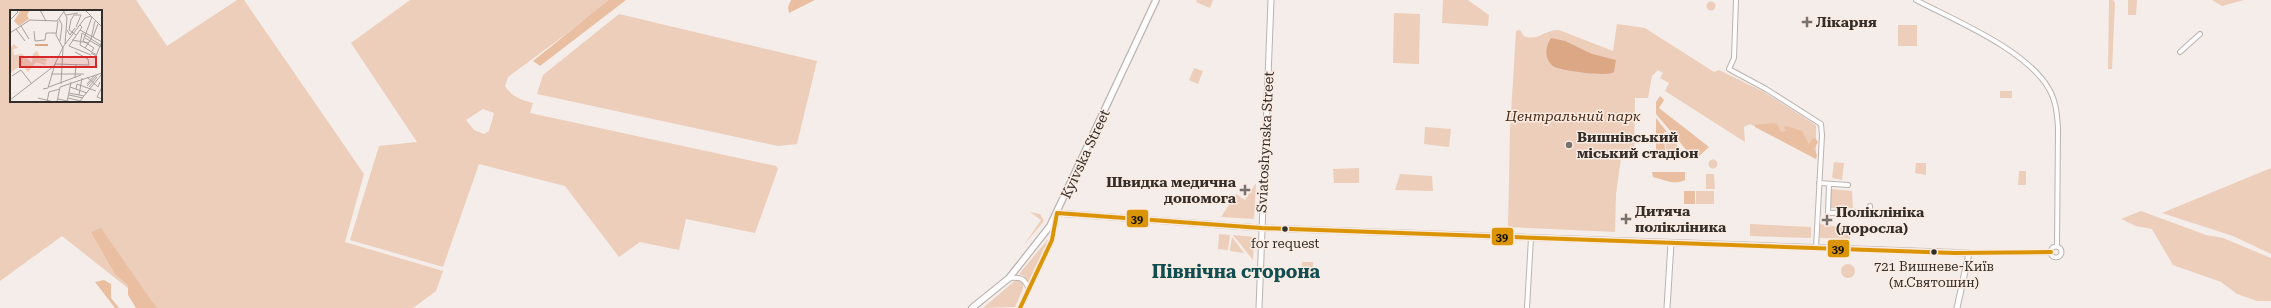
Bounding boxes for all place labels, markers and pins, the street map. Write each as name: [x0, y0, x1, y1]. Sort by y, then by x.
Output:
place label: Лікарня: [1816, 14, 1877, 30]
marker: Лікарня: [1801, 16, 1813, 28]
place label: Вишнівський міський стадіон: [1577, 129, 1699, 161]
marker: Вишнівський міський стадіон: [1564, 140, 1574, 150]
place label: Швидка медична допомога: [1106, 174, 1237, 206]
marker: Швидка медична допомога: [1239, 184, 1251, 196]
place label: Дитяча полікліника: [1635, 203, 1727, 235]
place label: Поліклініка (доросла): [1836, 204, 1925, 236]
marker: Дитяча полікліника: [1620, 213, 1632, 225]
marker: Поліклініка (доросла): [1821, 214, 1833, 226]
marker: for request: [1280, 224, 1290, 234]
place label: for request: [1251, 236, 1319, 251]
marker: 721 Вишневе-Київ (м.Святошин): [1929, 247, 1939, 257]
place label: 721 Вишневе-Київ (м.Святошин): [1874, 259, 1994, 290]

